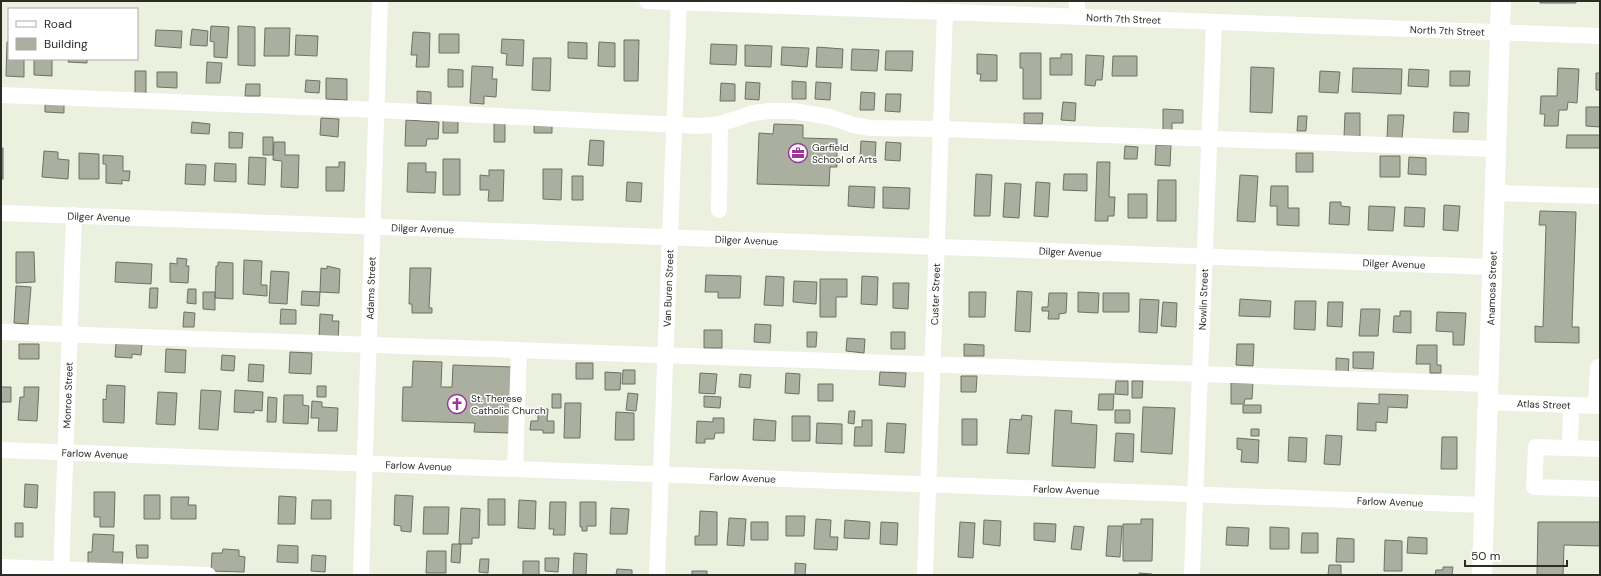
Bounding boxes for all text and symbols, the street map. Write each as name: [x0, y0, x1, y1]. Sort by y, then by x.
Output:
legend: [8, 8, 138, 60]
street label: North 7th Street: [1086, 11, 1161, 27]
text: Road: [44, 16, 72, 32]
street label: North 7th Street: [1410, 23, 1485, 39]
text: Building: [44, 36, 88, 52]
place label: Garfield School of Arts: [812, 141, 877, 166]
office icon: Garfield School of Arts: [787, 142, 809, 164]
street label: Dilger Avenue: [67, 209, 131, 225]
street label: Dilger Avenue: [391, 221, 455, 236]
street label: Dilger Avenue: [715, 233, 779, 248]
street label: Dilger Avenue: [1039, 245, 1102, 260]
street label: Van Buren Street: [661, 249, 676, 327]
street label: Anamosa Street: [1484, 251, 1500, 325]
street label: Adams Street: [363, 256, 379, 320]
street label: Dilger Avenue: [1362, 256, 1426, 272]
street label: Custer Street: [928, 263, 943, 325]
street label: Nowlin Street: [1196, 268, 1211, 330]
street label: Monroe Street: [60, 362, 76, 428]
place label: St. Therese Catholic Church: [471, 392, 546, 417]
church icon: St. Therese Catholic Church: [446, 393, 468, 415]
street label: Atlas Street: [1517, 397, 1571, 412]
street label: Farlow Avenue: [61, 446, 129, 462]
street label: Farlow Avenue: [385, 458, 452, 474]
street label: Farlow Avenue: [709, 470, 776, 486]
street label: Farlow Avenue: [1033, 482, 1100, 498]
street label: Farlow Avenue: [1357, 494, 1424, 510]
scale bar: [1465, 542, 1567, 568]
text: 50 m: [1471, 548, 1500, 564]

